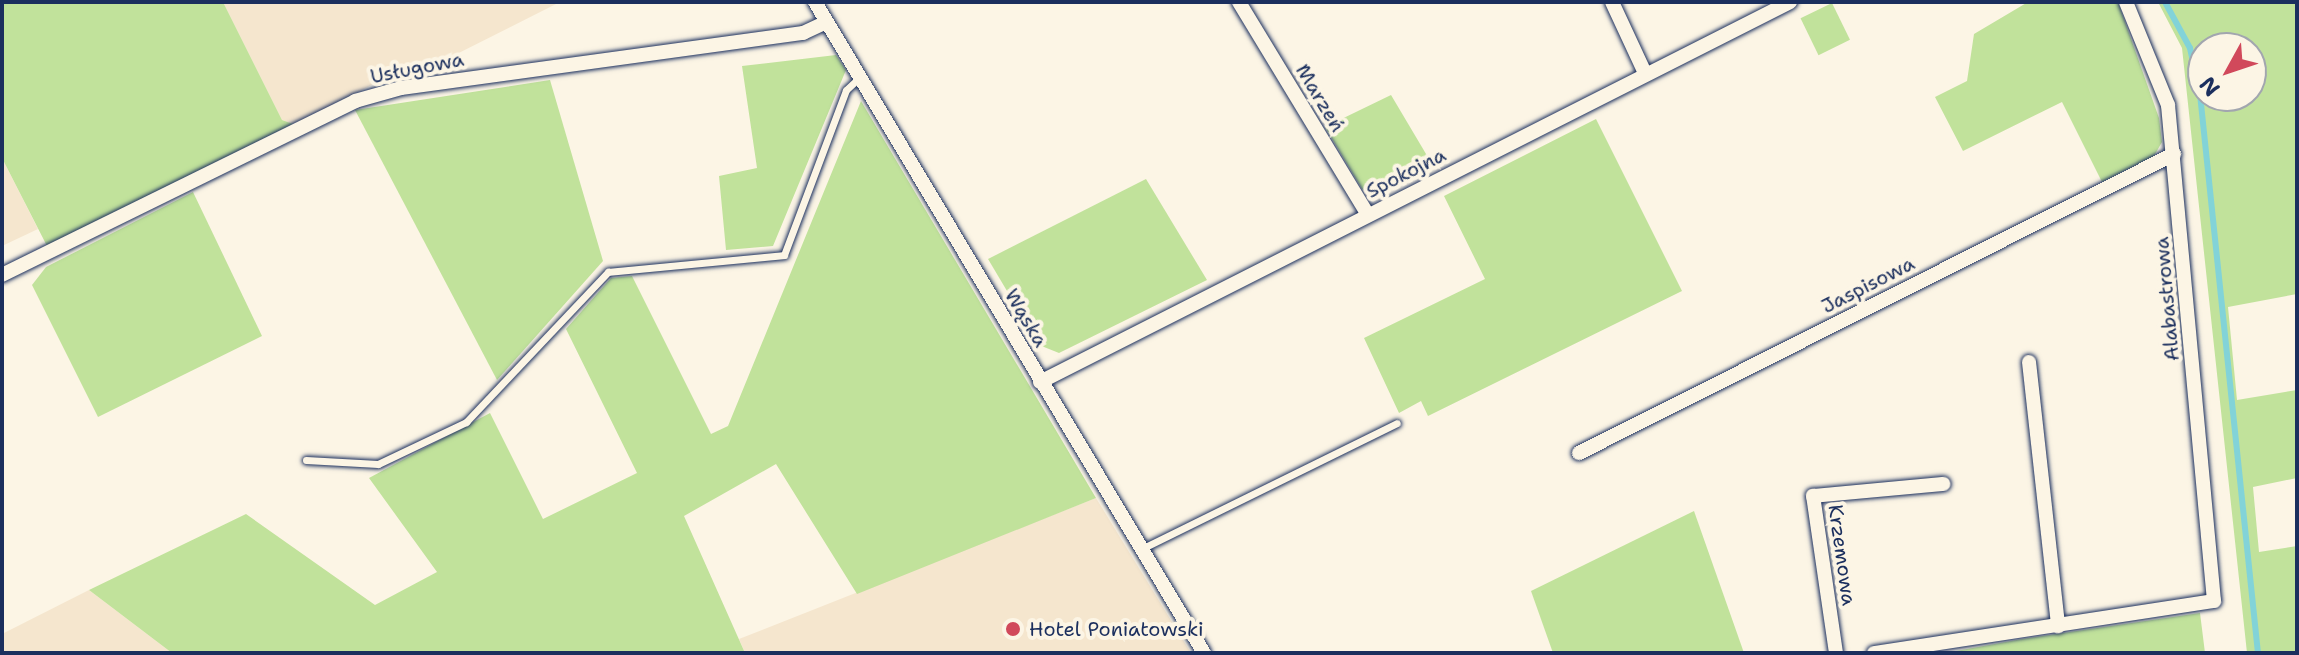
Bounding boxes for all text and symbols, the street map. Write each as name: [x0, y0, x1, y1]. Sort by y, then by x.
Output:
north arrow: [2187, 32, 2267, 112]
street label: Usługowa: [368, 47, 466, 89]
street label: Marzeń: [1290, 60, 1350, 136]
text: N: [2193, 70, 2226, 102]
street label: Spokojna: [1362, 143, 1450, 203]
street label: Alabastrowa: [2150, 236, 2184, 362]
street label: Jaspisowa: [1817, 251, 1919, 319]
street label: Wąska: [999, 285, 1053, 351]
street label: Krzemowa: [1823, 503, 1861, 607]
place label: Hotel Poniatowski: [1029, 617, 1204, 641]
marker: Hotel Poniatowski: [1004, 620, 1022, 638]

